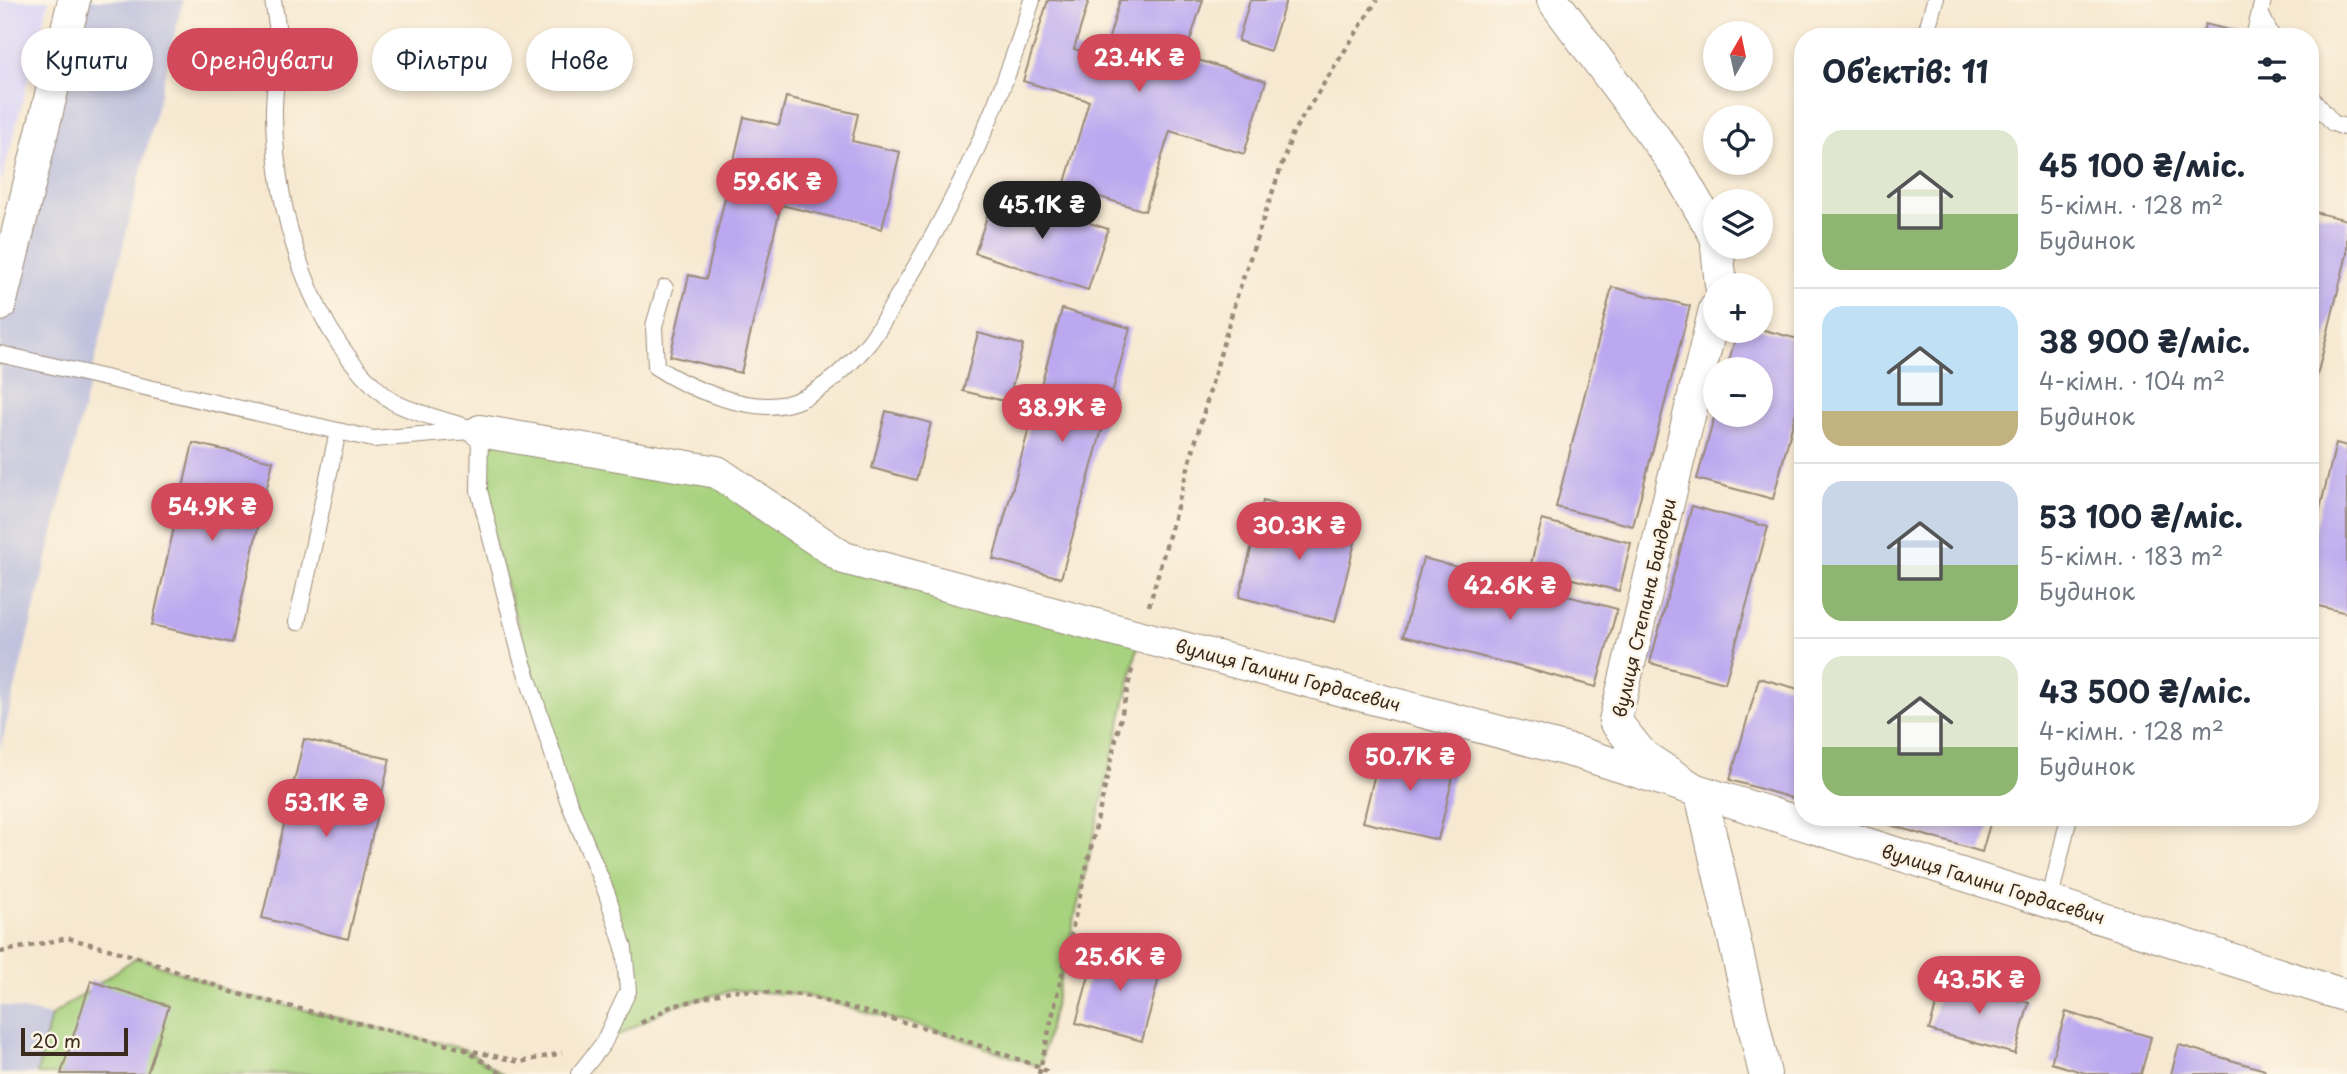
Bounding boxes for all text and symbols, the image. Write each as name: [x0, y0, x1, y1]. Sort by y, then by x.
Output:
north arrow: [1703, 21, 1773, 91]
map controls: [1703, 21, 1773, 427]
chip: Купити: [21, 28, 153, 91]
chip: Орендувати: [167, 28, 358, 91]
chip: Фільтри: [372, 28, 512, 91]
chip: Нове: [526, 28, 633, 91]
pin: 23.4K ₴: [1074, 34, 1204, 94]
text: 23.4K ₴: [1094, 39, 1184, 74]
text: Об’єктів: 11: [1822, 48, 1989, 93]
icon: filters: [2253, 51, 2291, 89]
button: locate: [1703, 105, 1773, 175]
text: 45 100 ₴/міс.: [2039, 142, 2245, 187]
pin: 59.6K ₴: [712, 158, 842, 218]
icon: home: [1878, 158, 1962, 242]
text: 59.6K ₴: [732, 163, 822, 198]
pin: 45.1K ₴: [977, 182, 1107, 241]
text: 45.1K ₴: [999, 186, 1085, 221]
text: 5-кімн. · 128 m²: [2039, 187, 2223, 222]
button: layers: [1703, 189, 1773, 259]
text: Будинок: [2039, 222, 2135, 257]
button: +: [1703, 273, 1773, 343]
text: 38 900 ₴/міс.: [2039, 318, 2250, 363]
icon: home: [1878, 334, 1962, 418]
button: −: [1703, 357, 1773, 427]
text: 4-кімн. · 104 m²: [2039, 363, 2225, 398]
pin: 38.9K ₴: [997, 384, 1127, 444]
text: 38.9K ₴: [1018, 389, 1106, 424]
text: Будинок: [2039, 398, 2135, 433]
pin: 54.9K ₴: [147, 484, 277, 543]
text: 54.9K ₴: [167, 488, 257, 523]
text: 53 100 ₴/міс.: [2039, 493, 2243, 538]
street label: вулиця Степана Бандери: [1605, 495, 1682, 720]
pin: 30.3K ₴: [1234, 503, 1364, 562]
text: 30.3K ₴: [1252, 507, 1346, 542]
icon: home: [1878, 509, 1962, 593]
text: 5-кімн. · 183 m²: [2039, 538, 2223, 573]
pin: 42.6K ₴: [1445, 562, 1575, 622]
text: 42.6K ₴: [1464, 567, 1556, 602]
text: Будинок: [2039, 573, 2135, 608]
street label: вулиця Галини Гордасевич: [1173, 631, 1404, 718]
text: 43 500 ₴/міс.: [2039, 668, 2251, 713]
icon: home: [1878, 684, 1962, 768]
text: 4-кімн. · 128 m²: [2039, 713, 2224, 748]
pin: 50.7K ₴: [1345, 734, 1475, 793]
text: 50.7K ₴: [1365, 738, 1455, 773]
text: Будинок: [2039, 748, 2135, 783]
pin: 53.1K ₴: [261, 780, 391, 839]
text: 53.1K ₴: [284, 784, 368, 819]
street label: вулиця Галини Гордасевич: [1879, 837, 2108, 930]
pin: 25.6K ₴: [1055, 934, 1185, 993]
text: 25.6K ₴: [1075, 938, 1165, 973]
pin: 43.5K ₴: [1914, 956, 2044, 1016]
text: 43.5K ₴: [1933, 961, 2025, 996]
scale bar: [21, 1025, 128, 1057]
text: 20 m: [32, 1026, 81, 1054]

